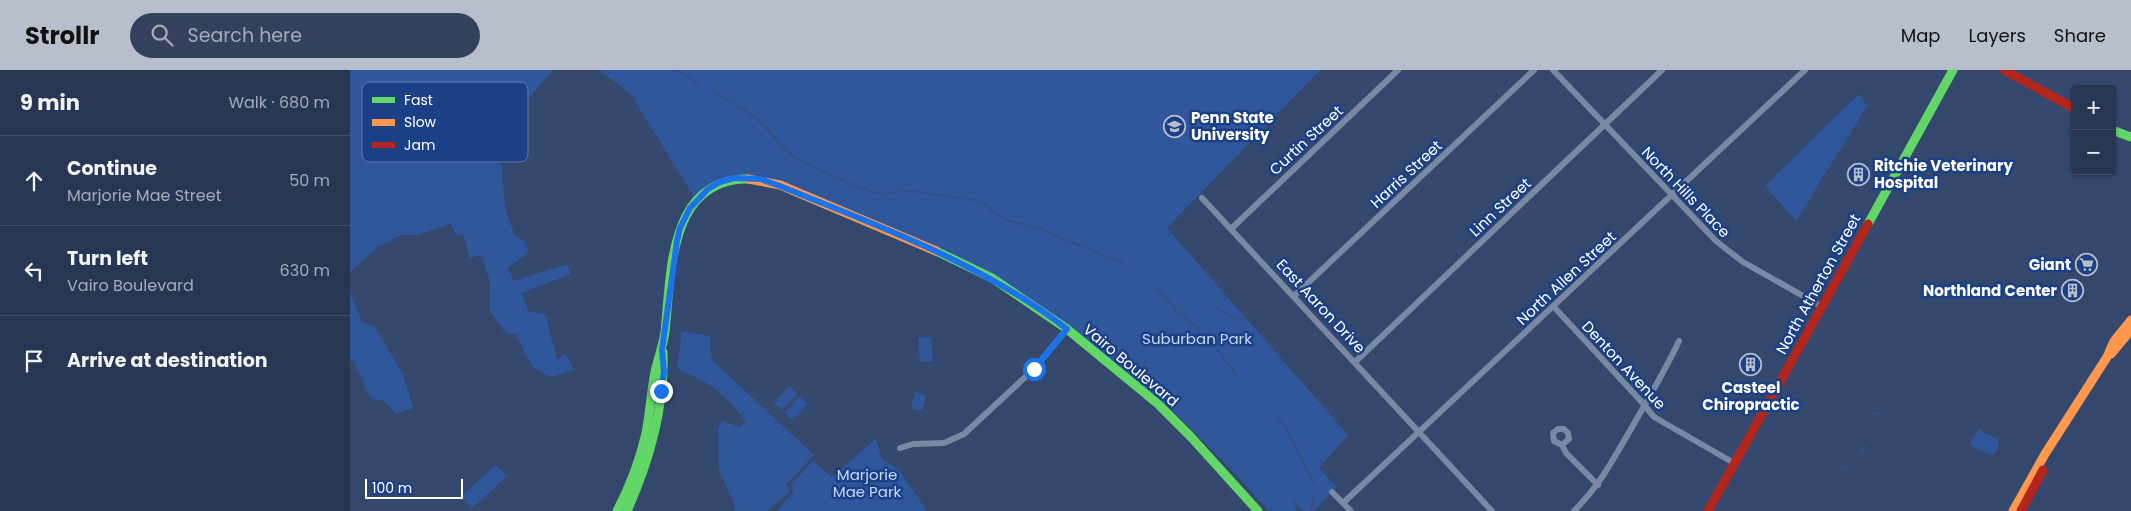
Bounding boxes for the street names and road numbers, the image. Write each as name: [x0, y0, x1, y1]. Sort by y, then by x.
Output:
street label: Curtin Street: [1265, 100, 1347, 180]
street label: Harris Street: [1366, 135, 1446, 213]
street label: North Hills Place: [1637, 142, 1735, 242]
street label: Linn Street: [1465, 173, 1535, 241]
street label: North Atherton Street: [1771, 210, 1865, 358]
street label: North Allen Street: [1512, 226, 1620, 330]
street label: East Aaron Drive: [1272, 254, 1370, 358]
street label: Denton Avenue: [1577, 316, 1671, 414]
street label: Vairo Boulevard: [1079, 319, 1183, 411]

